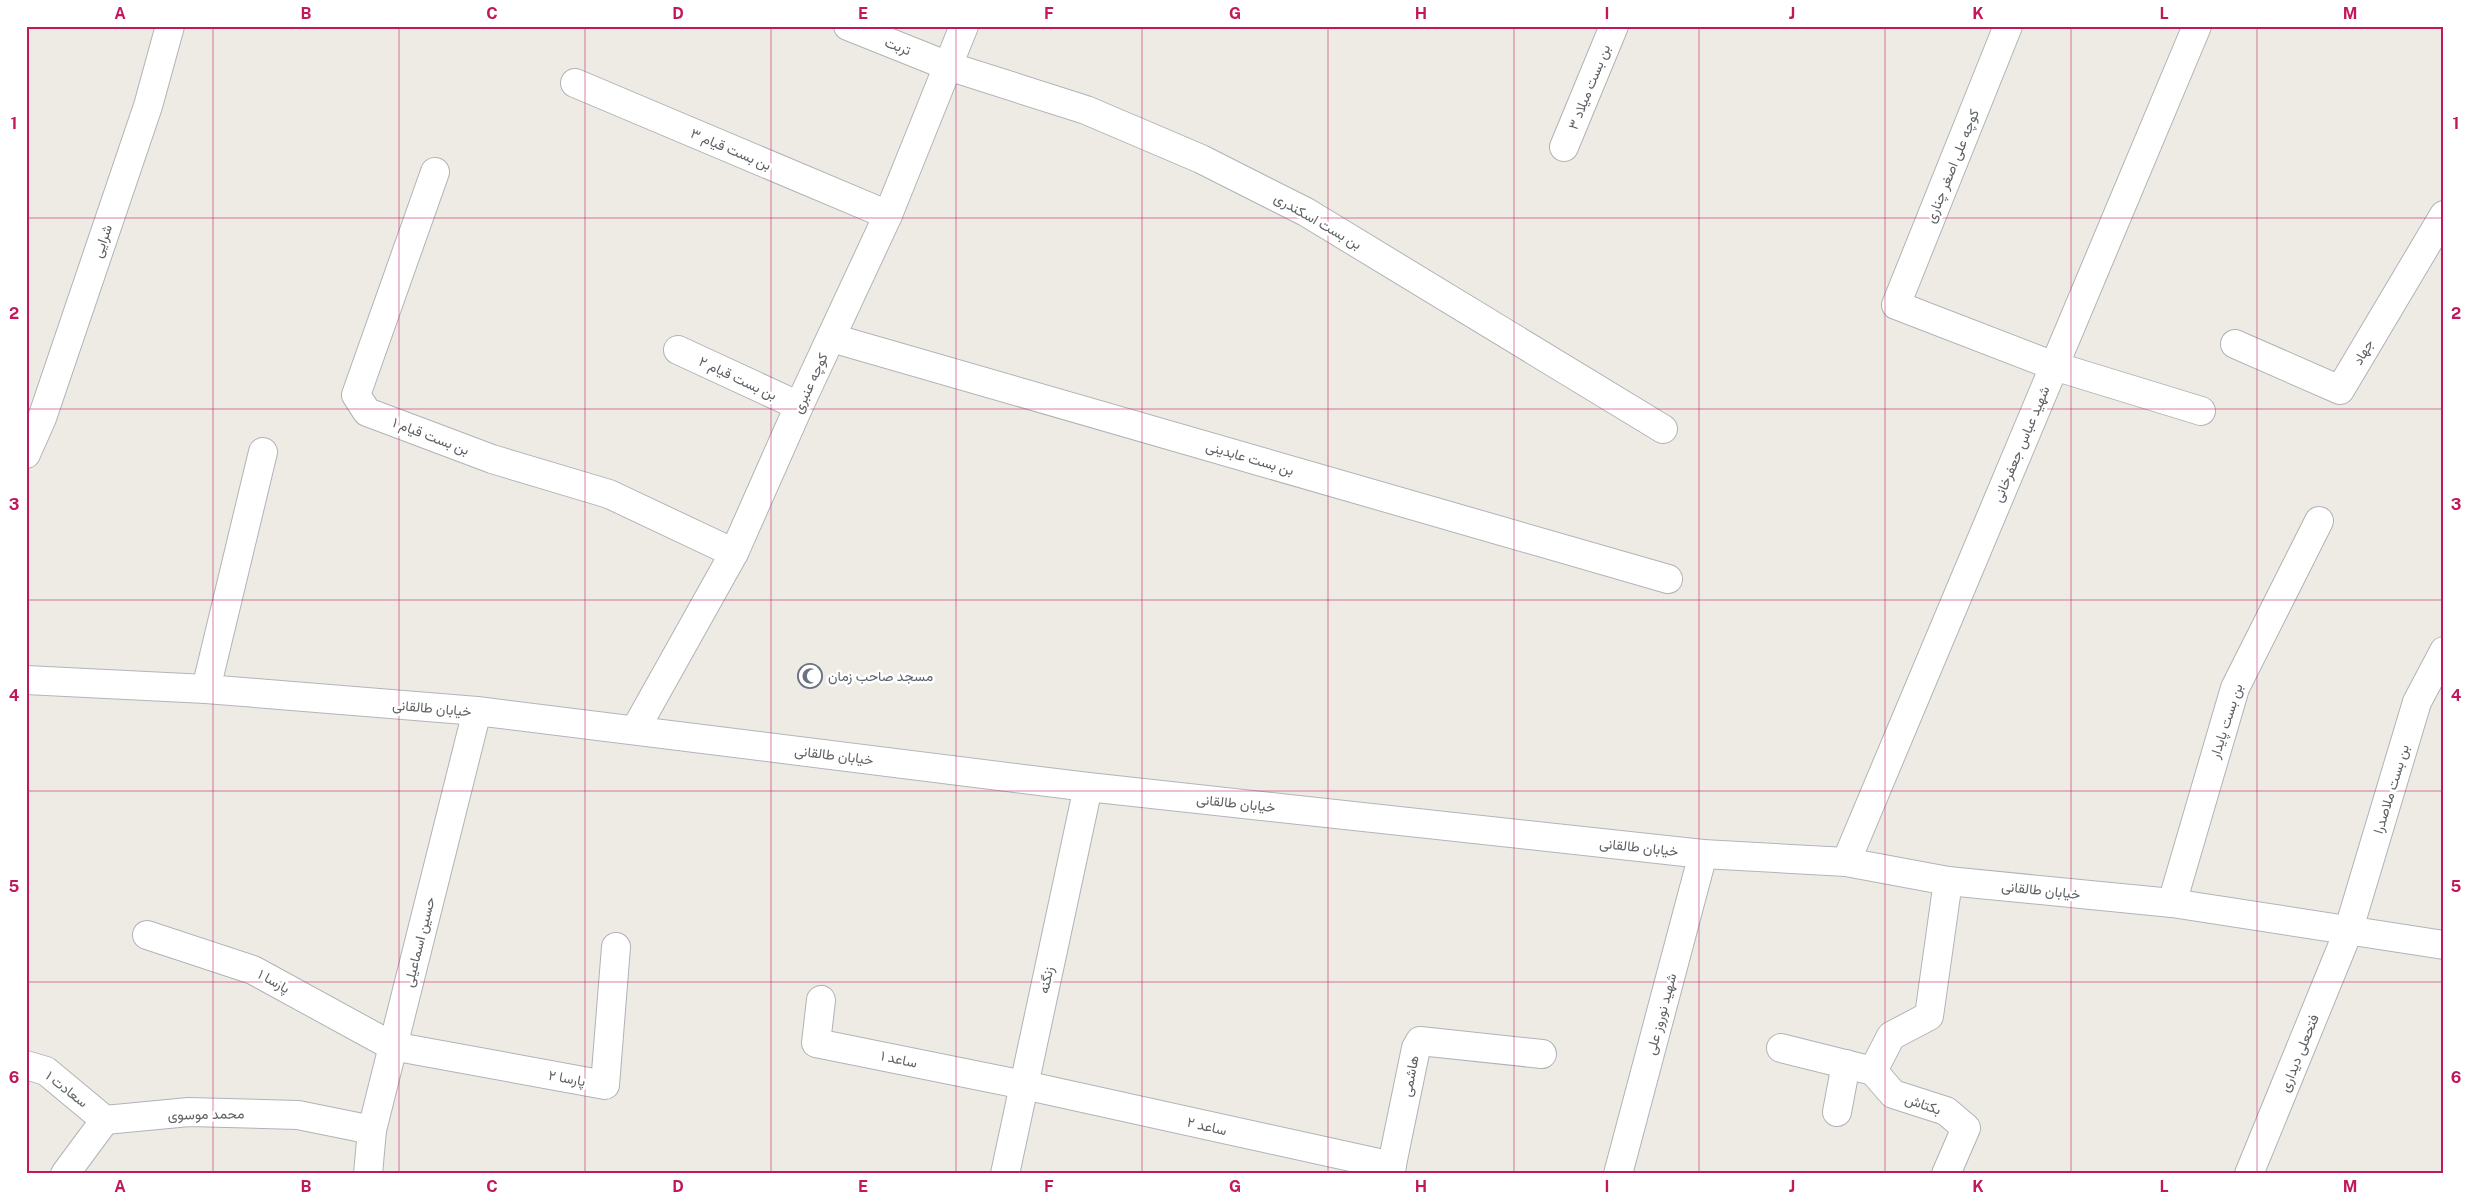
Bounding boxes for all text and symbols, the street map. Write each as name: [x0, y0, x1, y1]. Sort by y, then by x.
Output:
text: A: [114, 4, 126, 23]
text: B: [301, 4, 312, 23]
text: C: [486, 4, 498, 23]
text: D: [672, 4, 684, 23]
text: E: [858, 4, 868, 23]
text: F: [1044, 4, 1054, 23]
text: G: [1229, 4, 1241, 23]
text: H: [1415, 4, 1427, 23]
text: I: [1605, 4, 1609, 23]
text: J: [1789, 4, 1795, 23]
text: K: [1972, 4, 1984, 23]
text: L: [2159, 4, 2169, 23]
text: M: [2343, 4, 2357, 23]
street label: تربت: [882, 34, 913, 59]
street label: بن بست میلاد ۳: [1565, 42, 1614, 132]
street label: کوچه علی اصغر چناری: [1922, 107, 1984, 226]
text: 1: [11, 114, 17, 133]
text: 1: [2453, 114, 2459, 133]
street label: بن بست قیام ۳: [688, 125, 774, 174]
street label: بن بست اسکندری: [1271, 190, 1365, 253]
street label: شرایی: [89, 222, 116, 260]
text: 2: [9, 304, 19, 323]
text: 2: [2451, 304, 2461, 323]
street label: جهاد: [2349, 336, 2377, 368]
street label: کوچه عنبری: [789, 350, 833, 417]
street label: بن بست قیام ۲: [696, 353, 780, 404]
street label: شهید عباس جعفرخانی: [1989, 384, 2054, 505]
street label: بن بست قیام ۱: [390, 414, 472, 459]
street label: بن بست عابدینی: [1204, 438, 1296, 479]
text: 3: [9, 495, 19, 514]
text: 3: [2451, 495, 2461, 514]
mosque icon: مسجد صاحب زمان: [797, 663, 823, 689]
place label: مسجد صاحب زمان: [828, 668, 933, 685]
street label: بن بست پایدار: [2206, 682, 2248, 762]
text: 4: [9, 686, 20, 705]
text: 4: [2451, 686, 2462, 705]
street label: خیابان طالقانی: [392, 697, 472, 720]
street label: خیابان طالقانی: [794, 742, 874, 769]
street label: بن بست ملاصدرا: [2370, 743, 2413, 836]
street label: خیابان طالقانی: [1196, 791, 1276, 816]
street label: خیابان طالقانی: [1599, 835, 1679, 860]
text: 5: [9, 877, 20, 896]
text: 5: [2451, 877, 2462, 896]
street label: خیابان طالقانی: [2001, 878, 2081, 903]
street label: حسین اسماعیلی: [400, 895, 439, 989]
street label: زنگنه: [1035, 965, 1058, 995]
street label: پارسا ۱: [254, 966, 293, 998]
street label: شهید نوروز علی: [1642, 971, 1681, 1057]
street label: فتحعلی دیداری: [2276, 1012, 2323, 1095]
street label: ساعد ۱: [879, 1047, 919, 1071]
street label: هاشمی: [1398, 1054, 1423, 1098]
street label: پارسا ۲: [547, 1067, 587, 1091]
text: 6: [9, 1068, 19, 1087]
street label: سعادت ۱: [43, 1068, 91, 1110]
text: 6: [2451, 1068, 2461, 1087]
street label: بکتاش: [1903, 1090, 1943, 1119]
street label: محمد موسوی: [168, 1105, 245, 1124]
street label: ساعد ۲: [1186, 1114, 1228, 1138]
text: A: [114, 1177, 126, 1196]
text: B: [301, 1177, 312, 1196]
text: C: [486, 1177, 498, 1196]
text: D: [672, 1177, 684, 1196]
text: E: [858, 1177, 868, 1196]
text: F: [1044, 1177, 1054, 1196]
text: G: [1229, 1177, 1241, 1196]
text: H: [1415, 1177, 1427, 1196]
text: I: [1605, 1177, 1609, 1196]
text: J: [1789, 1177, 1795, 1196]
text: K: [1972, 1177, 1984, 1196]
text: L: [2159, 1177, 2169, 1196]
text: M: [2343, 1177, 2357, 1196]

